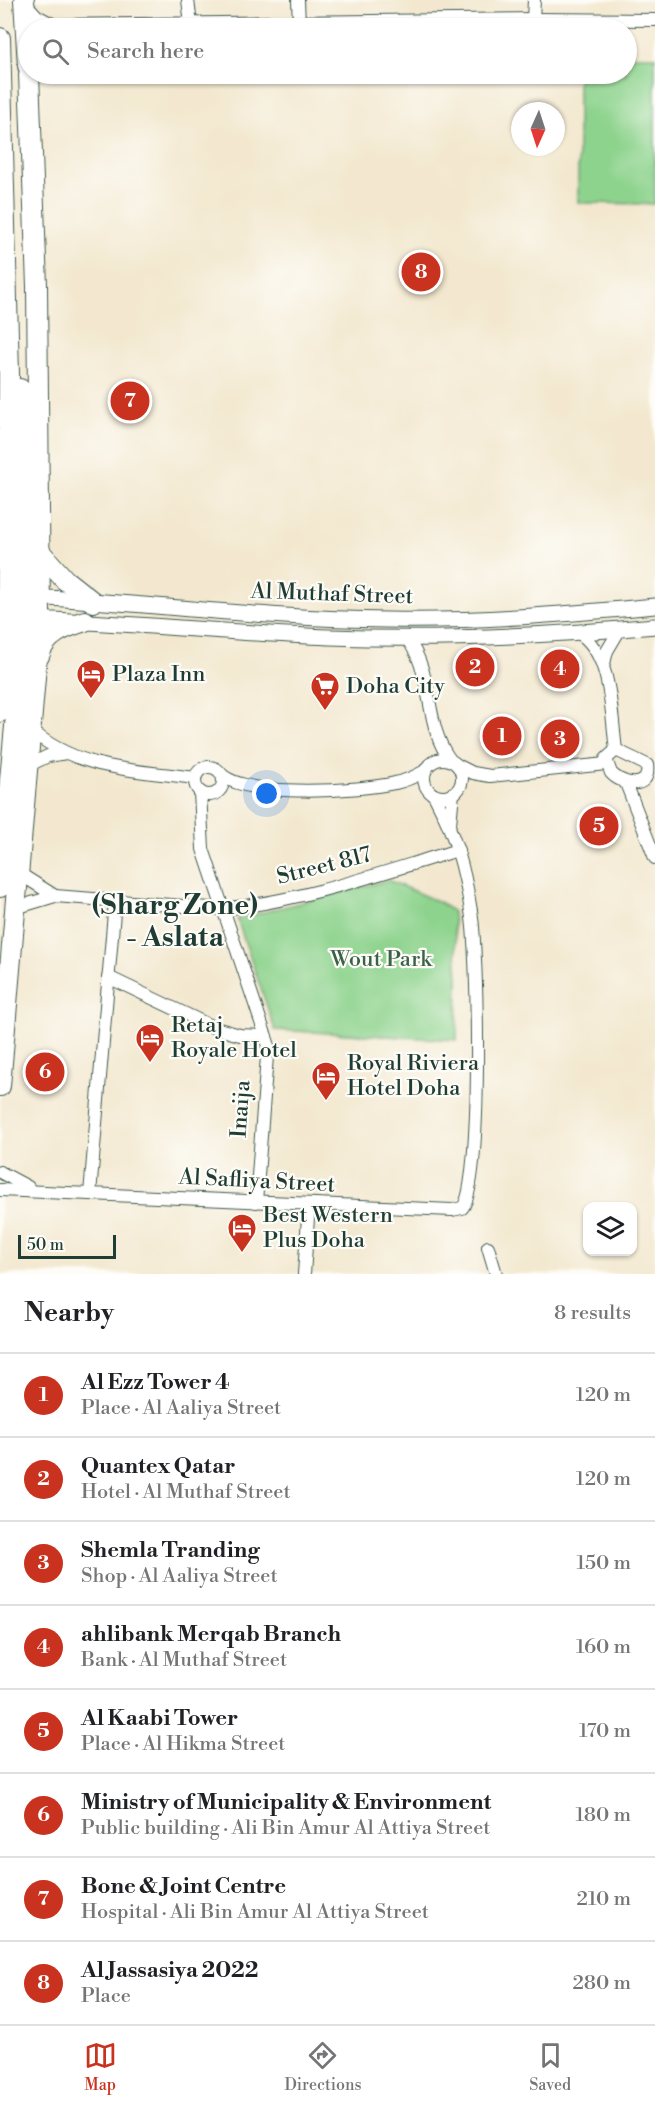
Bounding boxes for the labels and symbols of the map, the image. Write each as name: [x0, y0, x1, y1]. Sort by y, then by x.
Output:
north arrow: [511, 102, 565, 156]
pin: 8: [402, 250, 440, 294]
pin: 7: [110, 378, 150, 424]
street label: Al Muthaf Street: [249, 578, 414, 610]
pin: 2: [456, 644, 494, 690]
pin: 4: [540, 646, 580, 692]
hotel icon: Plaza Inn: [75, 658, 107, 700]
place label: Plaza Inn: [112, 661, 205, 688]
supermarket icon: Doha City: [309, 670, 341, 712]
place label: Doha City: [346, 673, 445, 700]
pin: 1: [482, 714, 522, 758]
pin: 3: [540, 716, 580, 762]
your location: [252, 779, 281, 808]
pin: 5: [580, 804, 618, 848]
street label: Street 817: [274, 841, 374, 891]
district label: (Sharg Zone) - Aslata: [92, 888, 258, 955]
park label: Wout Park: [329, 946, 433, 973]
place label: Retaj Royale Hotel: [171, 1012, 297, 1064]
hotel icon: Retaj Royale Hotel: [134, 1022, 166, 1064]
pin: 6: [26, 1050, 64, 1094]
place label: Royal Riviera Hotel Doha: [347, 1050, 480, 1102]
hotel icon: Royal Riviera Hotel Doha: [310, 1060, 342, 1102]
street label: Inaija: [226, 1078, 257, 1139]
street label: Al Safliya Street: [177, 1163, 336, 1199]
place label: Best Western Plus Doha: [262, 1202, 393, 1254]
hotel icon: Best Western Plus Doha: [226, 1212, 258, 1254]
scale bar: [18, 1232, 116, 1260]

